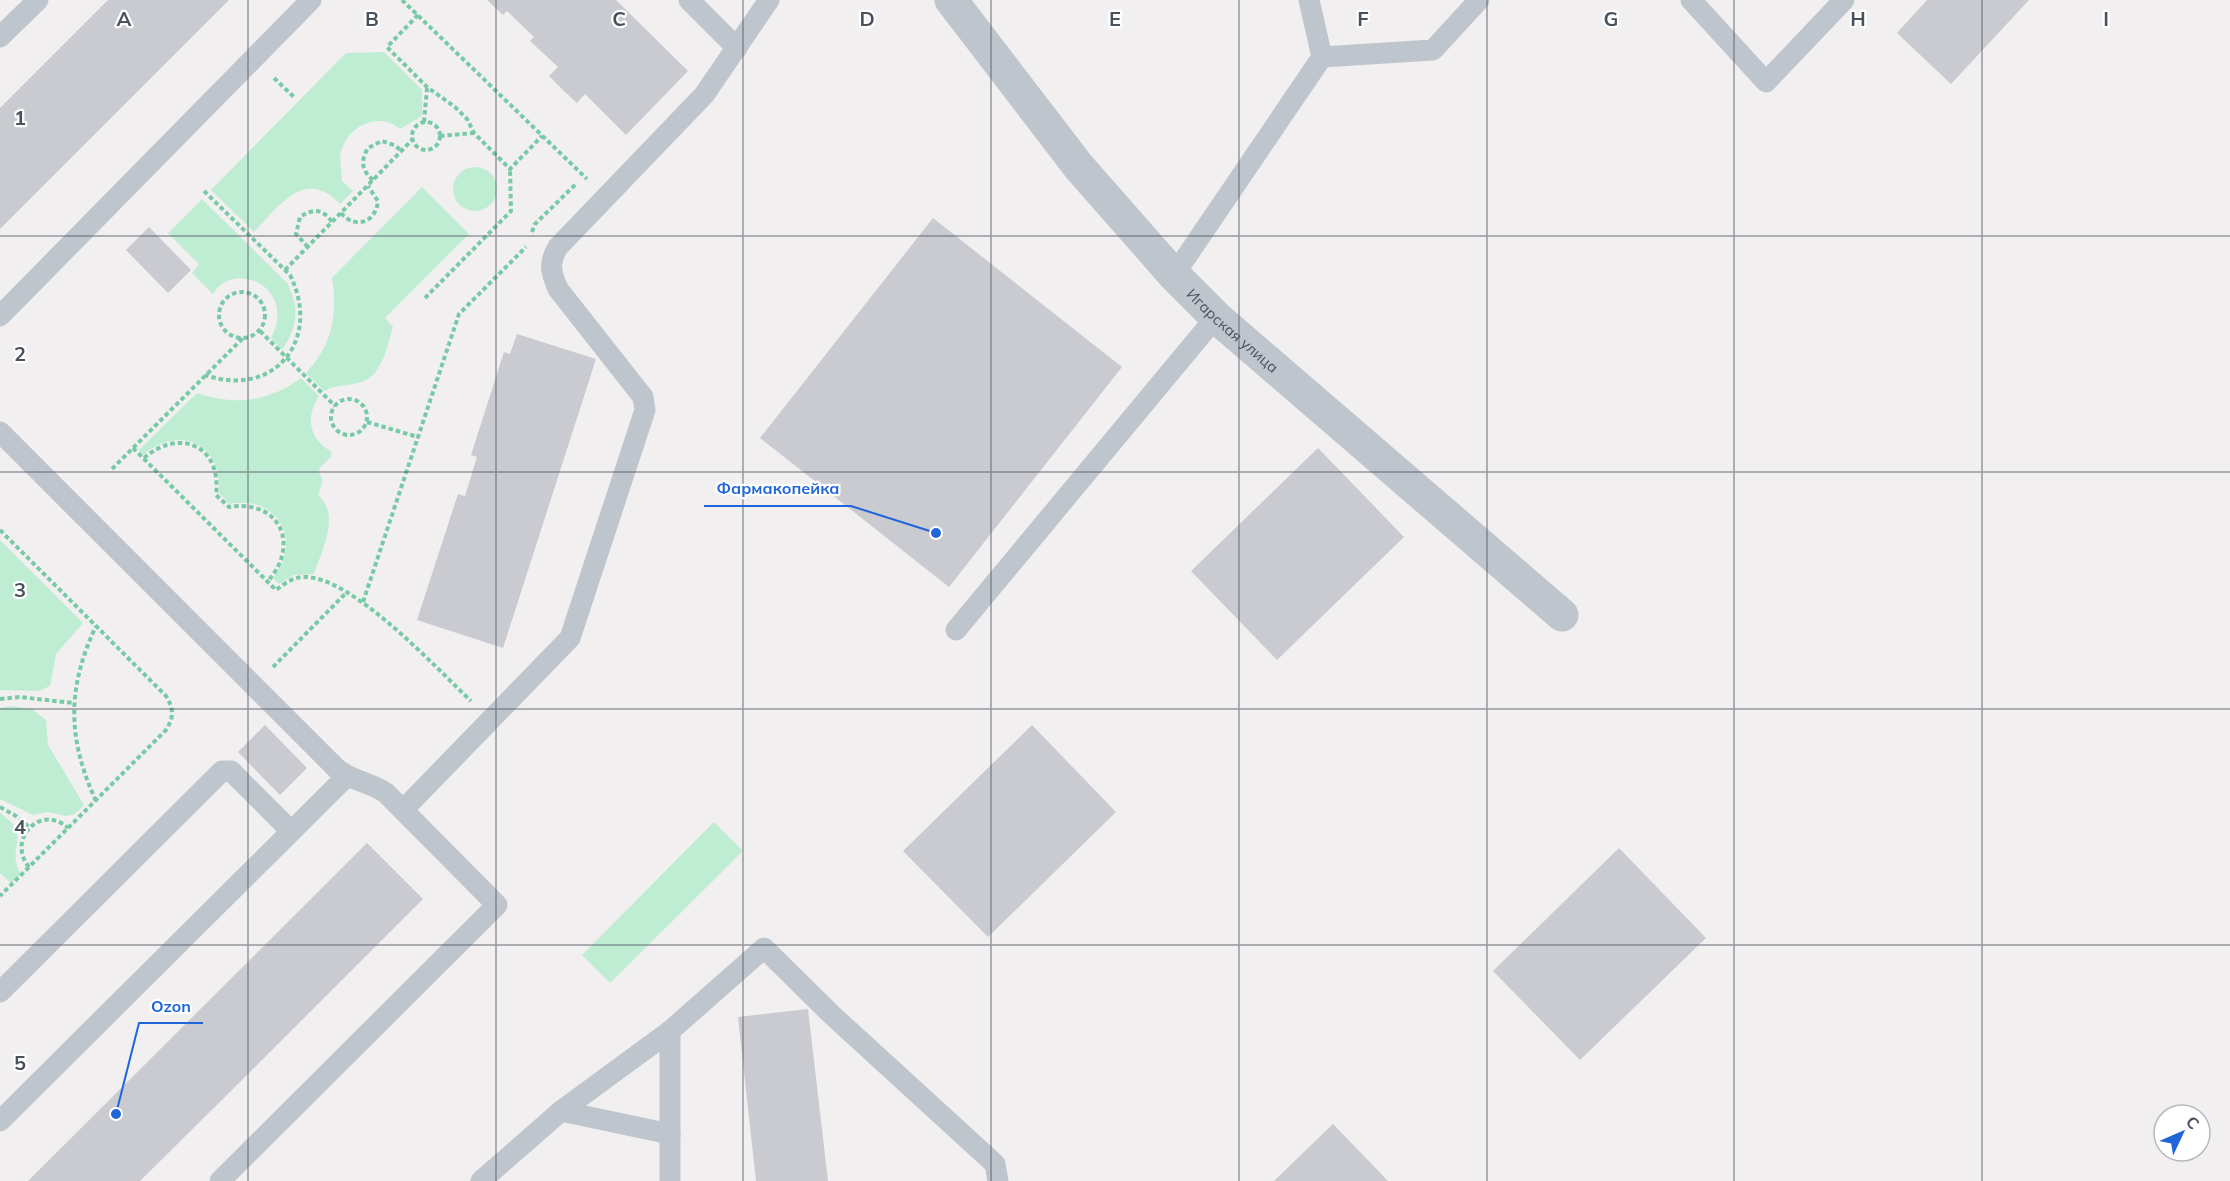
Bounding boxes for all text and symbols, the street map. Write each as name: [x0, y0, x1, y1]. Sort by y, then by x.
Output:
text: A: [117, 6, 132, 31]
text: B: [365, 6, 379, 31]
text: C: [612, 6, 626, 31]
text: D: [859, 6, 875, 31]
text: E: [1109, 6, 1121, 31]
text: F: [1357, 6, 1369, 31]
text: G: [1604, 6, 1618, 31]
text: H: [1850, 6, 1866, 31]
text: I: [2103, 6, 2109, 31]
text: 1: [14, 105, 26, 130]
street label: Игарская улица: [1183, 284, 1283, 376]
text: 2: [14, 341, 26, 366]
callout: Фармакопейка: [704, 472, 851, 506]
text: Фармакопейка: [717, 478, 839, 498]
text: 3: [14, 577, 26, 602]
text: 4: [14, 814, 26, 839]
callout: Ozon: [139, 989, 203, 1023]
text: Ozon: [151, 996, 191, 1016]
text: 5: [14, 1050, 26, 1075]
north arrow: [2152, 1103, 2212, 1163]
text: С: [2182, 1112, 2204, 1133]

